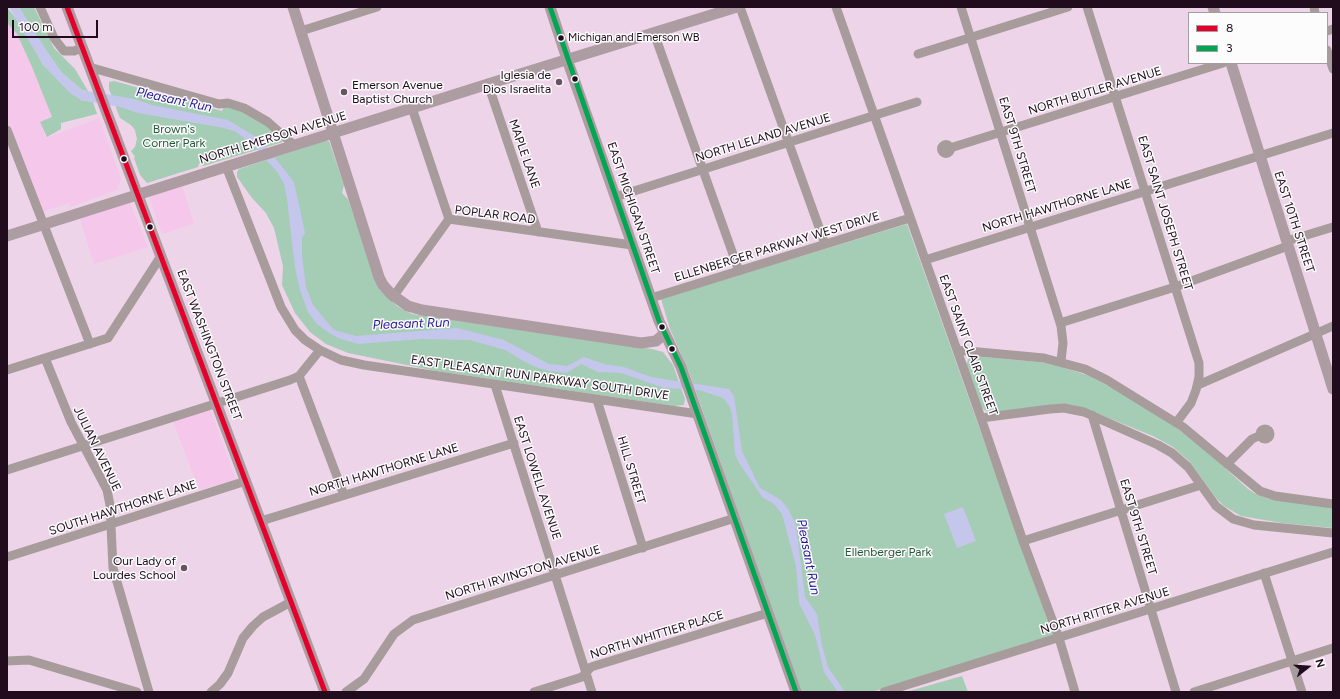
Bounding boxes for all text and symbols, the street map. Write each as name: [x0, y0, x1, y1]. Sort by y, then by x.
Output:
scale bar: [14, 12, 100, 38]
legend: [1188, 12, 1328, 64]
text: 100 m: [19, 20, 53, 34]
text: 8: [1226, 21, 1233, 35]
place label: Michigan and Emerson WB: [568, 31, 700, 45]
marker: Michigan and Emerson WB: [556, 33, 566, 43]
text: 3: [1226, 41, 1233, 55]
street label: NORTH BUTLER AVENUE: [1027, 64, 1163, 118]
place label: Iglesia de Dios Israelita: [483, 68, 551, 96]
unlabelled marker: [570, 74, 580, 84]
marker: Iglesia de Dios Israelita: [554, 77, 564, 87]
place label: Emerson Avenue Baptist Church: [352, 78, 443, 106]
water label: Pleasant Run: [135, 84, 213, 116]
marker: Emerson Avenue Baptist Church: [339, 87, 349, 97]
street label: EAST 9TH STREET: [996, 95, 1038, 195]
street label: NORTH EMERSON AVENUE: [198, 109, 348, 167]
street label: NORTH LELAND AVENUE: [694, 111, 832, 165]
street label: MAPLE LANE: [505, 117, 543, 191]
park label: Brown's Corner Park: [143, 122, 205, 150]
street label: EAST SAINT JOSEPH STREET: [1135, 134, 1195, 292]
street label: EAST MICHIGAN STREET: [604, 140, 662, 276]
unlabelled marker: [119, 154, 129, 164]
street label: EAST 10TH STREET: [1271, 169, 1317, 275]
street label: NORTH HAWTHORNE LANE: [981, 176, 1133, 236]
street label: POPLAR ROAD: [454, 203, 536, 227]
street label: ELLENBERGER PARKWAY WEST DRIVE: [673, 209, 881, 285]
unlabelled marker: [145, 222, 155, 232]
street label: EAST WASHINGTON STREET: [174, 268, 244, 422]
street label: EAST SAINT CLAIR STREET: [936, 273, 1000, 417]
water label: Pleasant Run: [372, 315, 450, 333]
unlabelled marker: [657, 322, 667, 332]
unlabelled marker: [667, 344, 677, 354]
street label: EAST PLEASANT RUN PARKWAY SOUTH DRIVE: [410, 353, 670, 403]
street label: JULIAN AVENUE: [70, 404, 124, 494]
street label: EAST LOWELL AVENUE: [510, 414, 564, 542]
street label: HILL STREET: [614, 434, 648, 506]
street label: NORTH HAWTHORNE LANE: [308, 440, 460, 500]
street label: SOUTH HAWTHORNE LANE: [47, 477, 199, 539]
street label: EAST 9TH STREET: [1117, 477, 1159, 577]
water label: Pleasant Run: [793, 518, 823, 596]
street label: NORTH IRVINGTON AVENUE: [444, 543, 602, 603]
park label: Ellenberger Park: [845, 545, 931, 559]
place label: Our Lady of Lourdes School: [93, 554, 176, 582]
marker: Our Lady of Lourdes School: [179, 563, 189, 573]
street label: NORTH RITTER AVENUE: [1039, 585, 1171, 637]
street label: NORTH WHITTIER PLACE: [588, 608, 726, 662]
north arrow: [1288, 647, 1328, 687]
text: N: [1312, 657, 1327, 669]

